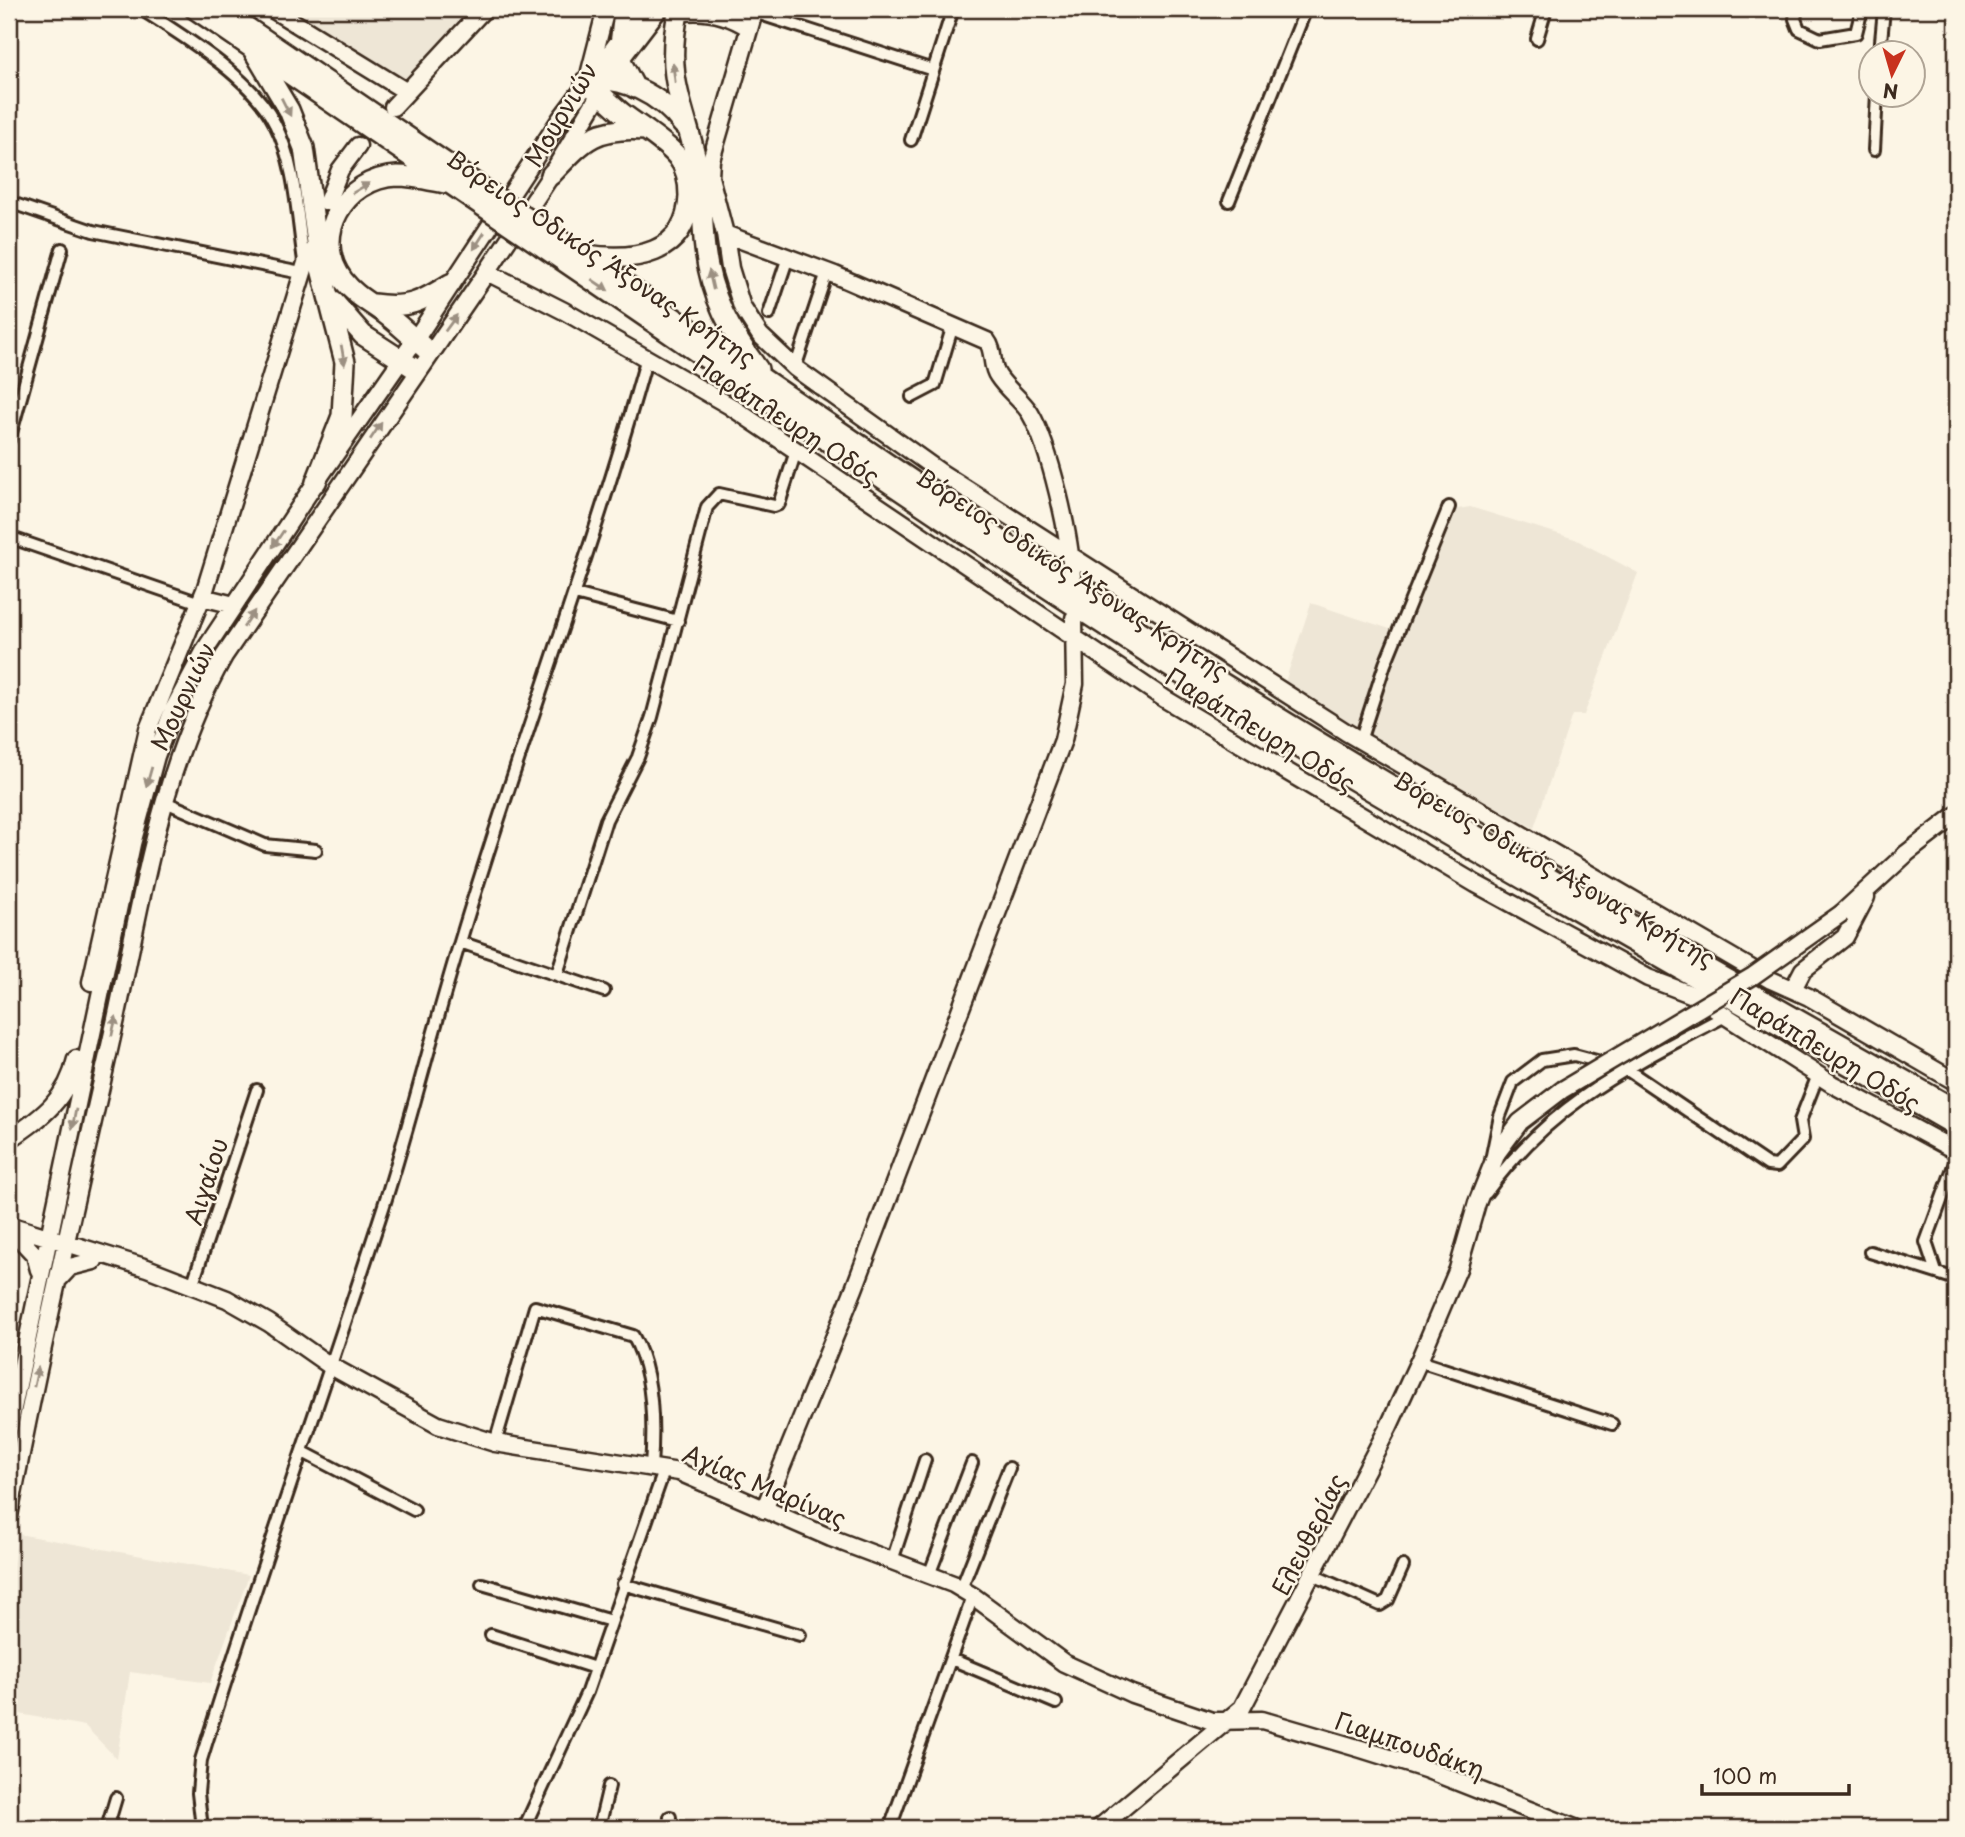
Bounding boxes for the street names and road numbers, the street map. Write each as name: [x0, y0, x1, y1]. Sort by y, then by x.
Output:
street label: Μουρνιών: [515, 55, 605, 173]
street label: Βόρειος Οδικός Άξονας Κρήτης: [440, 140, 764, 374]
street label: Παράπλευρη Οδός: [687, 345, 887, 493]
street label: Βόρειος Οδικός Άξονας Κρήτης: [910, 458, 1236, 688]
street label: Μουρνιών: [140, 636, 224, 756]
street label: Παράπλευρη Οδός: [1159, 658, 1363, 800]
street label: Βόρειος Οδικός Άξονας Κρήτης: [1387, 761, 1723, 975]
street label: Παράπλευρη Οδός: [1724, 978, 1928, 1120]
street label: Αιγαίου: [174, 1133, 236, 1229]
street label: Αγίας Μαρίνας: [678, 1434, 852, 1536]
street label: Ελευθερίας: [1262, 1467, 1354, 1601]
street label: Γιαμπουδάκη: [1330, 1702, 1490, 1786]

